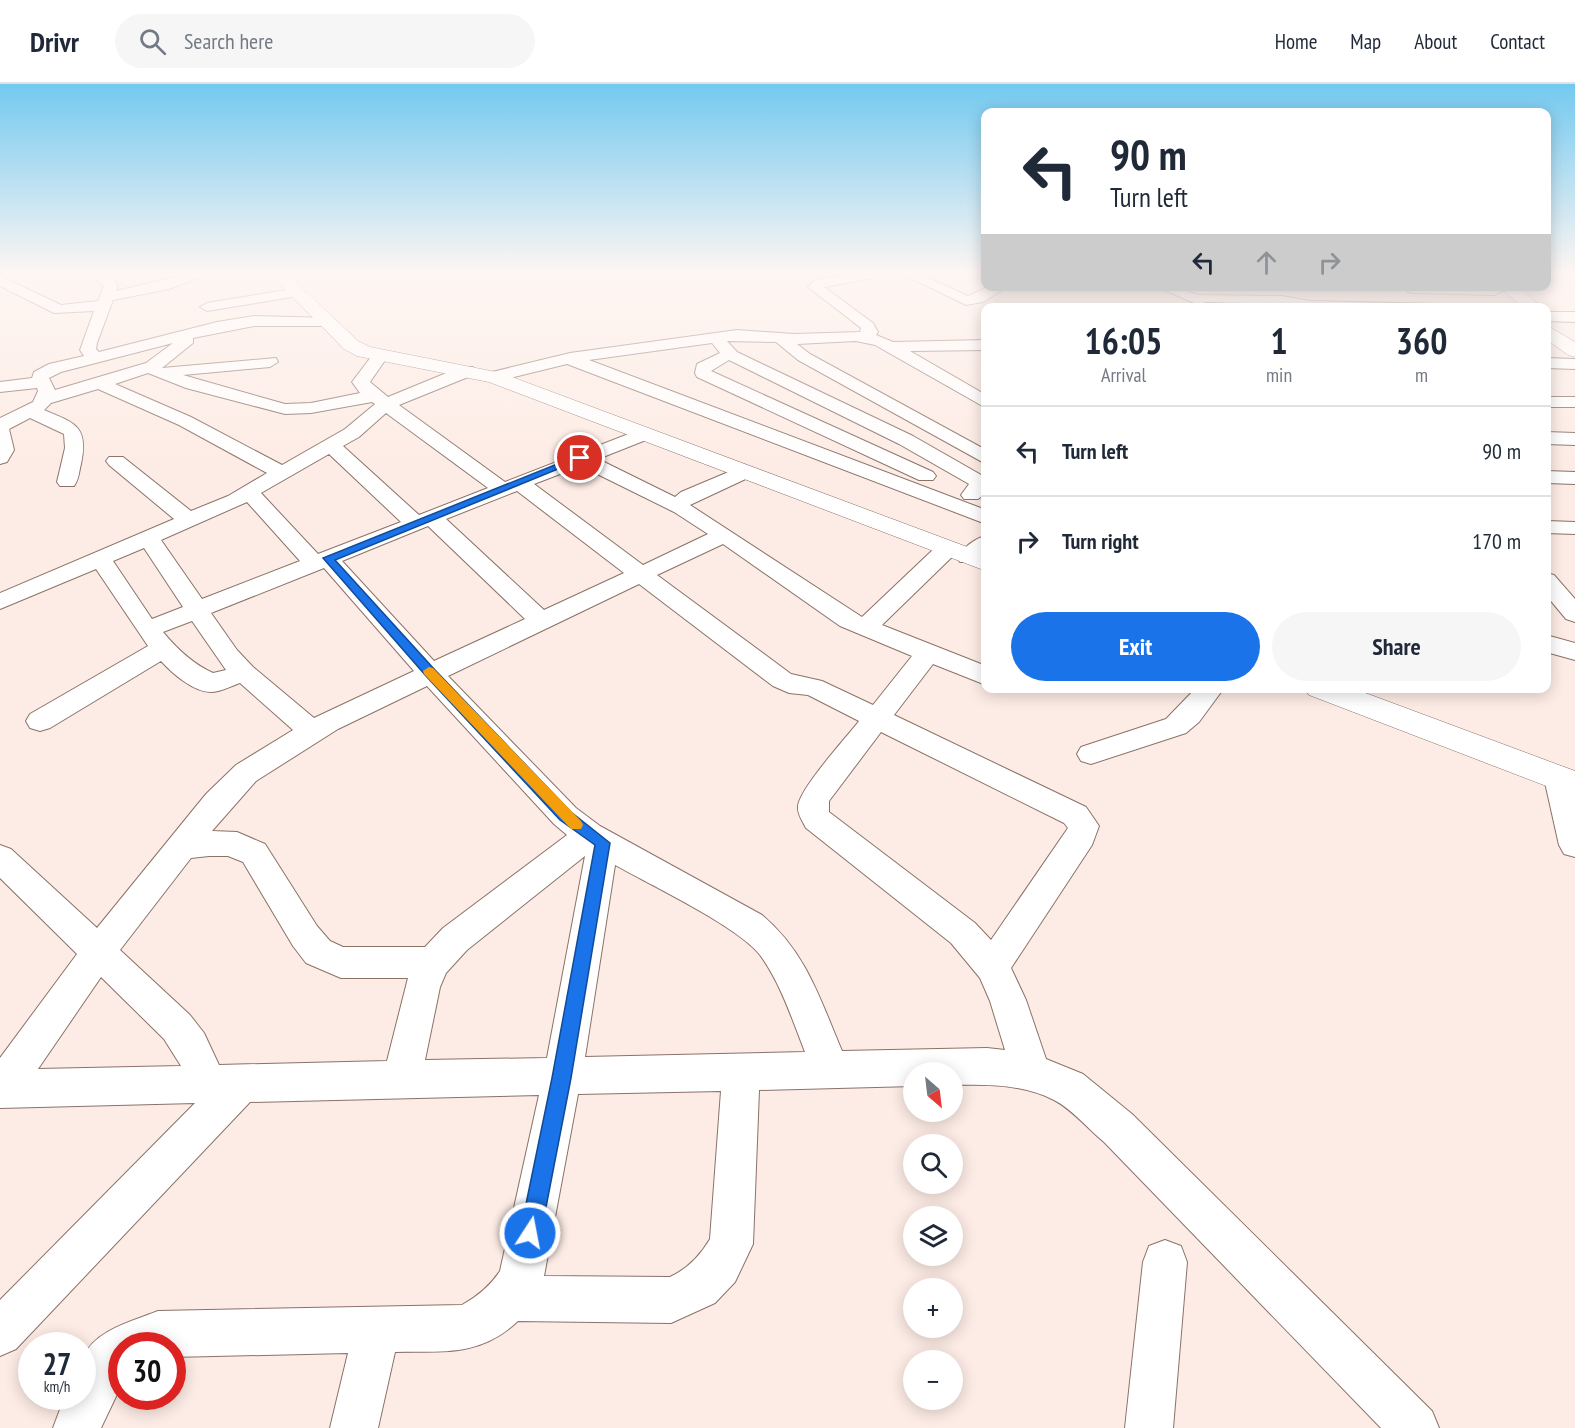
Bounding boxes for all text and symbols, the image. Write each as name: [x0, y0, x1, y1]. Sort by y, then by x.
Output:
search box: [115, 14, 535, 68]
text: Drivr: [30, 23, 79, 60]
icon: search: [136, 25, 169, 58]
text: Search here: [184, 27, 273, 55]
text: Home: [1275, 28, 1317, 55]
text: Map: [1350, 28, 1381, 55]
text: About: [1414, 28, 1457, 55]
text: Contact: [1490, 28, 1545, 55]
text: 90 m: [1110, 127, 1187, 182]
icon: left: [1011, 132, 1089, 210]
text: Turn left: [1110, 180, 1188, 214]
icon: left: [1187, 246, 1220, 279]
icon: ahead: [1250, 246, 1283, 279]
icon: right: [1313, 246, 1346, 279]
text: 16:05: [1085, 317, 1162, 364]
text: 1: [1270, 317, 1288, 364]
text: 360: [1396, 317, 1447, 364]
text: Arrival: [1101, 362, 1146, 388]
text: min: [1266, 362, 1292, 388]
text: m: [1415, 362, 1428, 388]
pin: [554, 432, 605, 483]
icon: left: [1011, 435, 1044, 468]
text: Turn left: [1062, 437, 1128, 465]
text: 90 m: [1482, 437, 1521, 465]
icon: arrive: [563, 441, 596, 474]
icon: right: [1011, 525, 1044, 558]
text: Turn right: [1062, 527, 1139, 555]
text: 170 m: [1472, 527, 1521, 555]
button: Exit: [1011, 612, 1260, 681]
button: Share: [1272, 612, 1521, 681]
north arrow: [903, 1062, 963, 1122]
map controls: [903, 1062, 963, 1410]
button: search: [903, 1134, 963, 1194]
position arrow: [498, 1201, 562, 1265]
button: layers: [903, 1206, 963, 1266]
button: +: [903, 1278, 963, 1338]
speed limit sign: 30: [108, 1332, 186, 1410]
text: 27: [43, 1344, 71, 1383]
button: −: [903, 1350, 963, 1410]
text: km/h: [44, 1377, 70, 1396]

